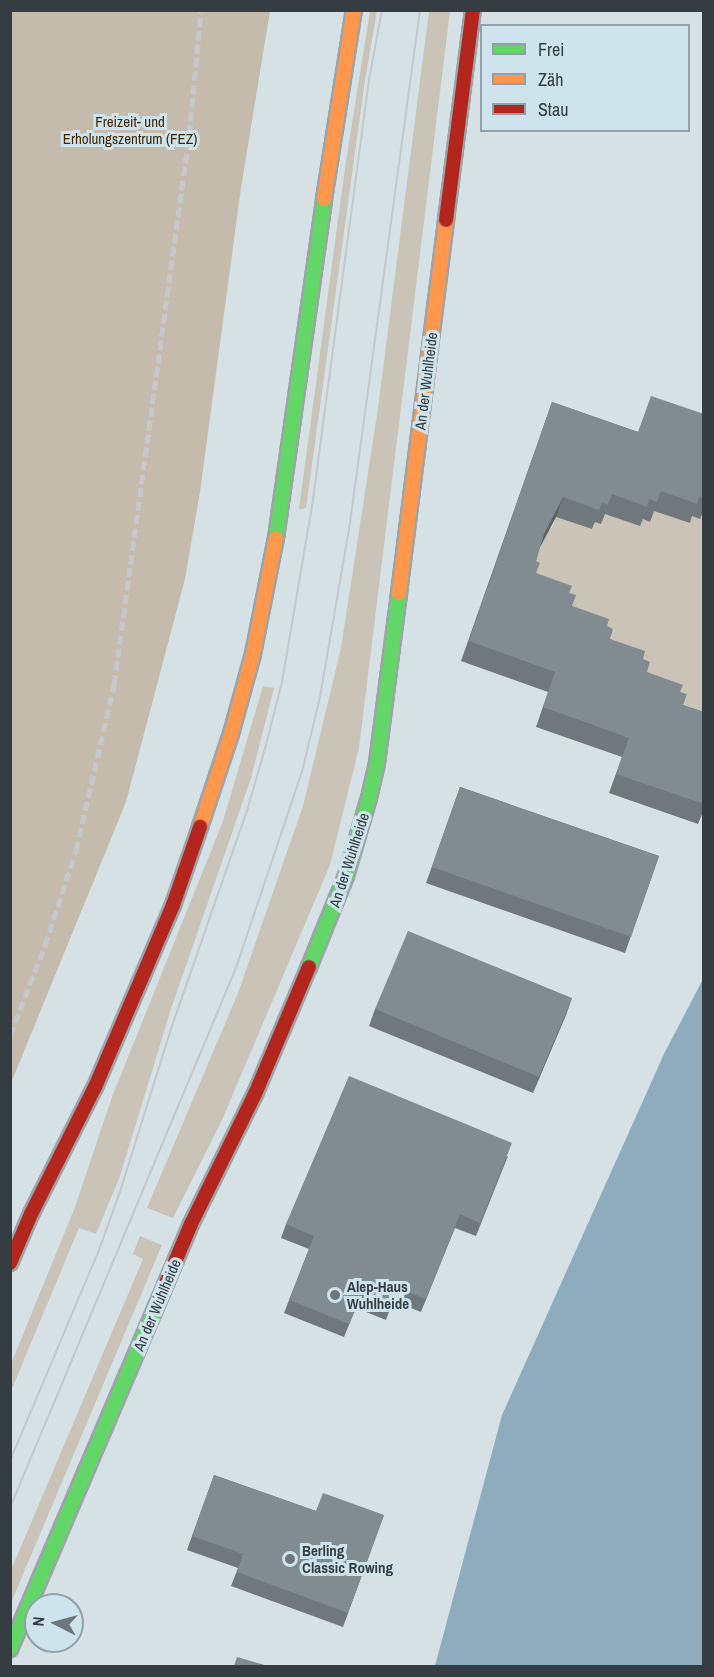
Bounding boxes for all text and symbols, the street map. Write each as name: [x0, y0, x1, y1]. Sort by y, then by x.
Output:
legend: [480, 24, 690, 132]
text: Frei: [538, 37, 564, 62]
text: Zäh: [538, 67, 563, 92]
text: Stau: [538, 97, 568, 122]
park label: Freizeit- und Erholungszentrum (FEZ): [63, 112, 197, 147]
street label: An der Wuhlheide: [411, 331, 441, 431]
street label: An der Wuhlheide: [325, 810, 373, 910]
street label: An der Wuhlheide: [130, 1256, 184, 1354]
place label: Alep-Haus Wuhlheide: [347, 1277, 409, 1312]
marker: Alep-Haus Wuhlheide: [328, 1288, 342, 1302]
place label: Berling Classic Rowing: [302, 1541, 393, 1576]
marker: Berling Classic Rowing: [283, 1552, 297, 1566]
north arrow: [24, 1593, 84, 1653]
text: N: [27, 1615, 50, 1627]

